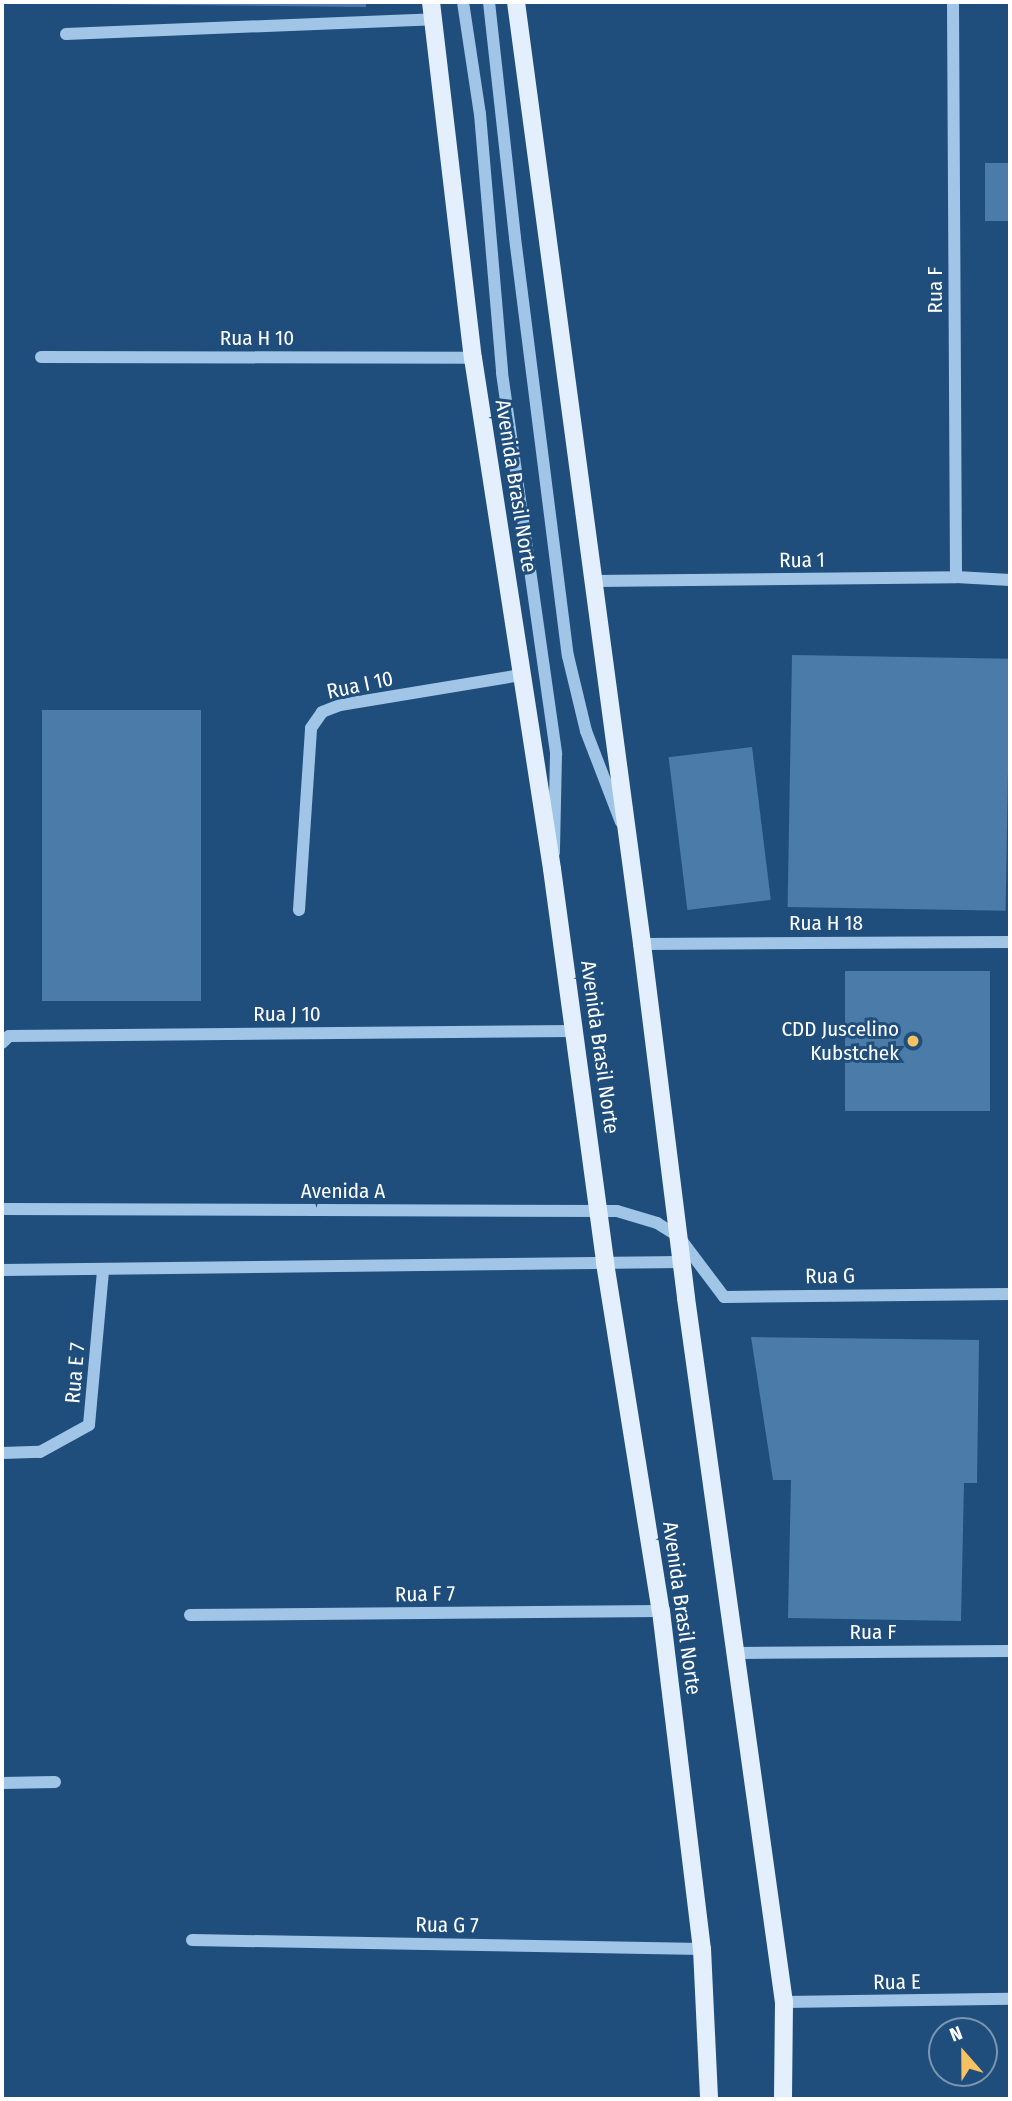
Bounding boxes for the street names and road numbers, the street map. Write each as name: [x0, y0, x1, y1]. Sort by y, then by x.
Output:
street label: Rua F: [922, 267, 948, 313]
street label: Rua H 10: [220, 325, 294, 351]
street label: Avenida Brasil Norte: [490, 398, 542, 574]
street label: Rua 1: [779, 547, 825, 573]
street label: Rua I 10: [325, 666, 395, 704]
street label: Rua H 18: [789, 910, 863, 936]
street label: Avenida Brasil Norte: [575, 959, 625, 1135]
street label: Rua J 10: [253, 1001, 321, 1027]
street label: Avenida A: [301, 1178, 385, 1204]
street label: Rua G: [805, 1263, 855, 1289]
street label: Rua E 7: [60, 1342, 90, 1404]
street label: Avenida Brasil Norte: [657, 1520, 707, 1696]
street label: Rua F 7: [395, 1581, 455, 1607]
street label: Rua F: [850, 1619, 896, 1645]
street label: Rua G 7: [415, 1912, 479, 1938]
street label: Rua E: [873, 1969, 921, 1995]

